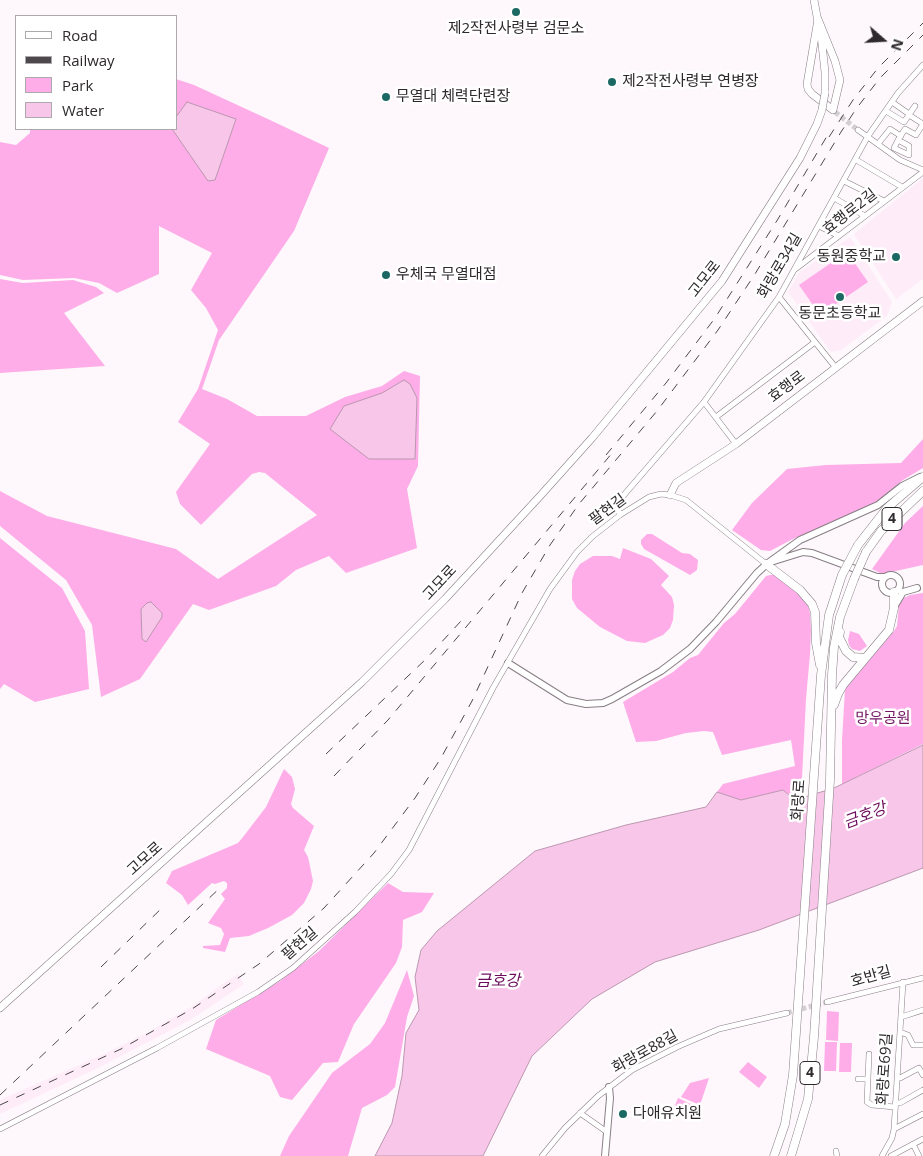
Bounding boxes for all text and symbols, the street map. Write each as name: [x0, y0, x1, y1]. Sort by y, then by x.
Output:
marker: 제2작전사령부 검문소: [510, 6, 522, 18]
legend: [15, 15, 178, 130]
north arrow: [858, 15, 908, 65]
place label: 제2작전사령부 검문소: [448, 20, 584, 38]
text: Road: [62, 25, 98, 45]
text: N: [887, 37, 908, 54]
text: Railway: [62, 50, 115, 70]
place label: 제2작전사령부 연병장: [622, 73, 759, 91]
text: Park: [62, 75, 93, 95]
marker: 제2작전사령부 연병장: [606, 76, 618, 88]
place label: 무열대 체력단련장: [396, 88, 510, 106]
marker: 무열대 체력단련장: [380, 91, 392, 103]
text: Water: [62, 100, 104, 120]
street label: 효행로2길: [819, 185, 881, 239]
street label: 화랑로34길: [754, 230, 806, 302]
place label: 동원중학교: [817, 248, 886, 266]
marker: 동원중학교: [890, 251, 902, 263]
street label: 고모로: [685, 257, 725, 301]
place label: 우체국 무열대점: [396, 266, 496, 284]
marker: 우체국 무열대점: [380, 269, 392, 281]
marker: 동문초등학교: [834, 291, 846, 303]
place label: 동문초등학교: [799, 305, 881, 323]
street label: 효행로: [765, 367, 809, 407]
street label: 팔현길: [586, 491, 630, 529]
road number: 4: [882, 508, 902, 530]
street label: 고모로: [419, 562, 461, 604]
park label: 망우공원: [855, 710, 911, 728]
street label: 화랑로: [789, 779, 809, 821]
water label: 금호강: [841, 799, 889, 833]
street label: 고모로: [124, 838, 166, 880]
street label: 팔현길: [278, 924, 322, 964]
street label: 호반길: [849, 963, 893, 991]
water label: 금호강: [476, 971, 520, 991]
street label: 화랑로88길: [609, 1027, 681, 1077]
street label: 화랑로69길: [873, 1032, 897, 1106]
road number: 4: [800, 1062, 820, 1084]
place label: 다애유치원: [633, 1105, 702, 1123]
marker: 다애유치원: [617, 1108, 629, 1120]

